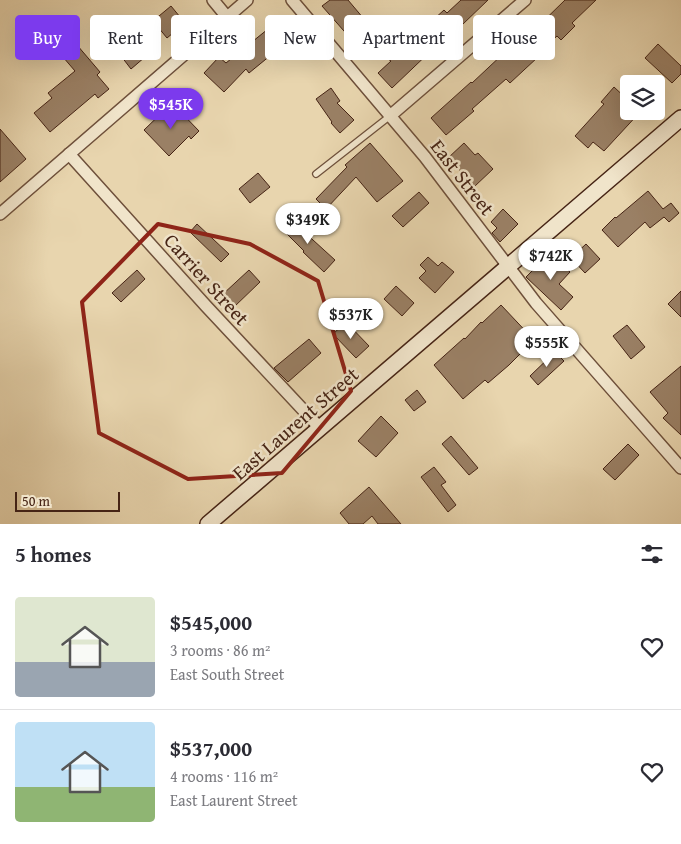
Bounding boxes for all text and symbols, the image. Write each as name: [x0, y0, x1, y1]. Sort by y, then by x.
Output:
chip: Buy: [15, 15, 80, 60]
chip: Rent: [90, 15, 161, 60]
chip: Filters: [171, 15, 255, 60]
chip: New: [265, 15, 334, 60]
chip: Apartment: [344, 15, 463, 60]
chip: House: [473, 15, 555, 60]
map controls: [620, 75, 665, 120]
button: layers: [620, 75, 665, 120]
pin: $545K: [136, 88, 206, 130]
text: $545K: [149, 92, 193, 116]
street label: East Street: [424, 133, 502, 221]
pin: $349K: [273, 202, 343, 245]
text: $349K: [286, 207, 330, 231]
street label: Carrier Street: [158, 227, 256, 331]
pin: $742K: [516, 238, 586, 281]
text: $742K: [529, 243, 573, 267]
pin: $537K: [316, 298, 386, 340]
text: $537K: [329, 302, 373, 326]
pin: $555K: [512, 326, 582, 368]
text: $555K: [525, 330, 569, 354]
street label: East Laurent Street: [225, 360, 365, 486]
scale bar: [15, 489, 120, 512]
text: 50 m: [22, 491, 50, 511]
text: 5 homes: [15, 539, 91, 570]
icon: filters: [638, 540, 666, 568]
text: $545,000: [170, 607, 252, 638]
icon: home: [55, 617, 115, 677]
icon: heart: [638, 633, 666, 661]
text: 3 rooms · 86 m²: [170, 638, 270, 662]
text: East South Street: [170, 662, 284, 686]
text: $537,000: [170, 733, 252, 764]
icon: home: [55, 742, 115, 802]
icon: heart: [638, 758, 666, 786]
text: 4 rooms · 116 m²: [170, 764, 278, 788]
text: East Laurent Street: [170, 788, 298, 812]

